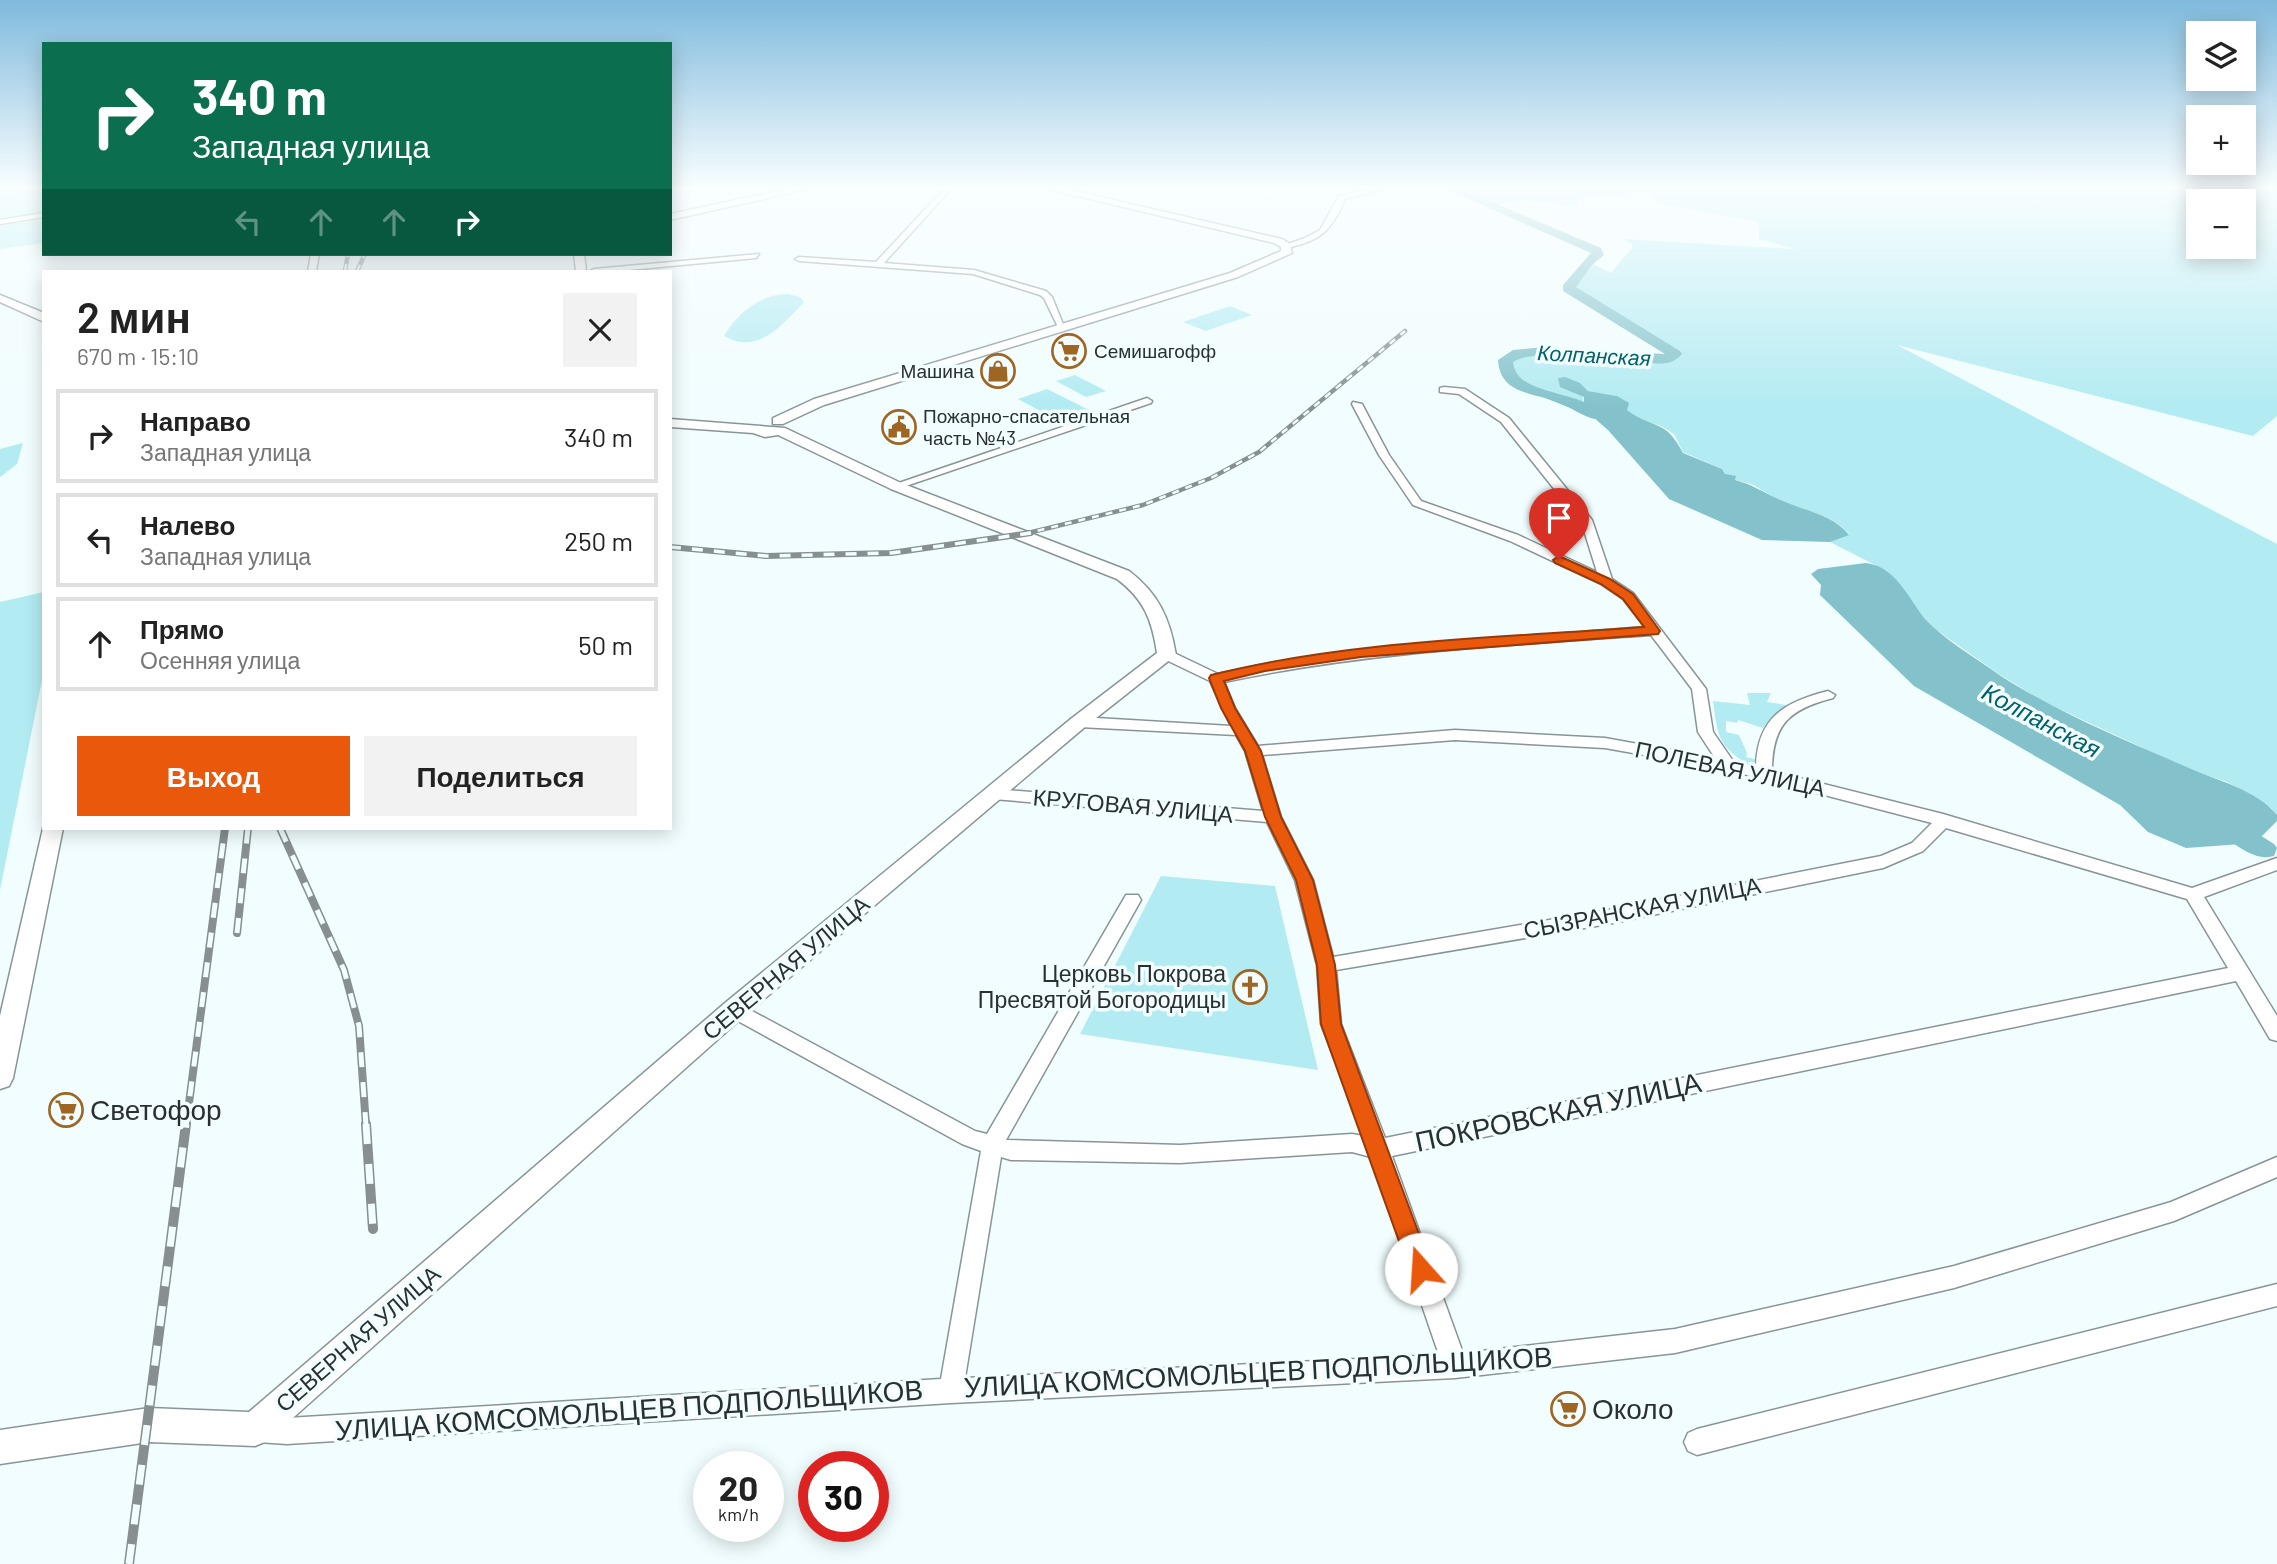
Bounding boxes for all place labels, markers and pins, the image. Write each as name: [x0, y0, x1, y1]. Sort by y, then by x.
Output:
supermarket icon: Семишагофф: [1050, 332, 1088, 370]
place label: Семишагофф: [1094, 339, 1216, 362]
shop icon: Машина: [979, 352, 1017, 390]
place label: Машина: [900, 359, 974, 382]
place label: Пожарно-спасательная часть №43: [923, 404, 1130, 449]
public building icon: Пожарно-спасательная часть №43: [880, 408, 918, 446]
pin: [1529, 488, 1589, 560]
place label: Церковь Покрова Пресвятой Богородицы: [978, 959, 1226, 1013]
church icon: Церковь Покрова Пресвятой Богородицы: [1231, 968, 1269, 1006]
supermarket icon: Светофор: [47, 1091, 85, 1129]
place label: Светофор: [90, 1092, 222, 1126]
supermarket icon: Около: [1549, 1390, 1587, 1428]
place label: Около: [1592, 1391, 1674, 1425]

